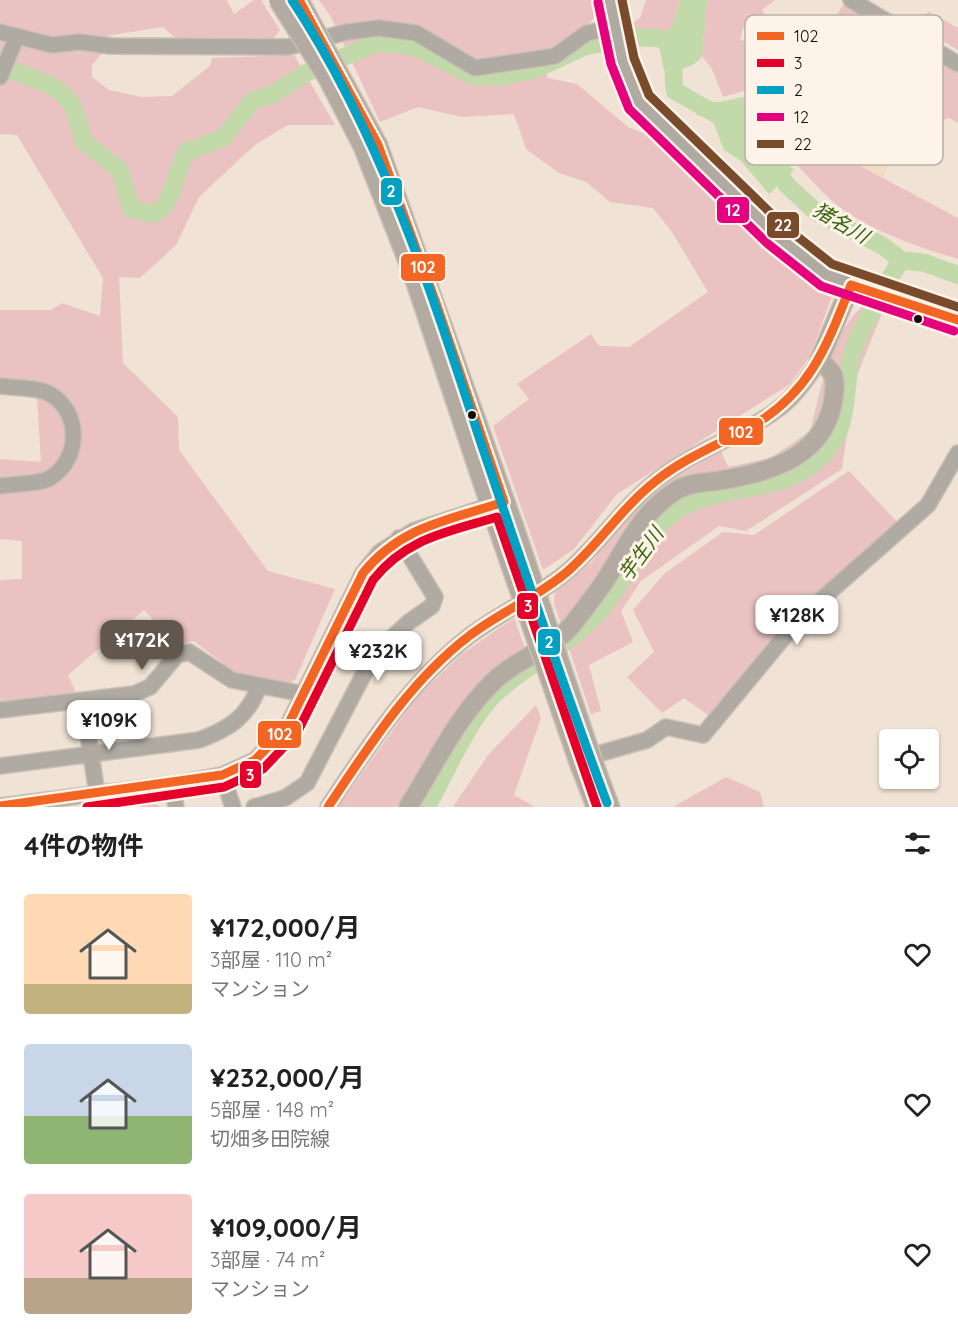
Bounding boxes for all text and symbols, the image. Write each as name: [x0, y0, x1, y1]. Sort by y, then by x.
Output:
legend: [745, 15, 943, 165]
text: 102: [794, 26, 818, 46]
text: 3: [794, 53, 802, 73]
text: 2: [794, 80, 803, 100]
text: 12: [794, 107, 809, 127]
text: 22: [794, 134, 812, 154]
line badge: 2: [380, 177, 403, 206]
text: 2: [386, 181, 396, 201]
line badge: 12: [716, 196, 750, 224]
water label: 猪名川: [809, 197, 875, 249]
text: 12: [725, 200, 741, 220]
line badge: 22: [766, 211, 800, 239]
text: 22: [774, 215, 792, 235]
line badge: 102: [400, 253, 446, 282]
text: 102: [410, 257, 436, 277]
unlabelled marker: [912, 313, 924, 325]
unlabelled marker: [466, 409, 478, 421]
line badge: 102: [718, 417, 764, 446]
text: 102: [728, 422, 754, 442]
water label: 芋生川: [613, 520, 670, 585]
line badge: 3: [516, 592, 539, 620]
pin: ¥128K: [755, 595, 839, 646]
text: 3: [524, 596, 532, 616]
text: ¥128K: [769, 602, 825, 627]
pin: ¥172K: [100, 620, 184, 671]
text: ¥172K: [114, 627, 170, 652]
line badge: 2: [537, 628, 561, 656]
pin: ¥232K: [336, 631, 420, 682]
text: 2: [544, 632, 554, 652]
text: ¥232K: [349, 638, 407, 663]
pin: ¥109K: [67, 700, 151, 751]
text: ¥109K: [81, 707, 137, 732]
line badge: 102: [257, 720, 302, 749]
text: 102: [267, 724, 293, 744]
map controls: [879, 729, 939, 789]
button: locate: [879, 729, 939, 789]
line badge: 3: [239, 760, 262, 789]
text: 3: [246, 765, 254, 785]
icon: filters: [901, 827, 934, 860]
text: 4件の物件: [24, 829, 143, 862]
text: ¥172,000/月: [210, 911, 361, 944]
icon: home: [72, 918, 144, 990]
icon: heart: [901, 938, 934, 971]
text: 3部屋 · 110 m²: [210, 947, 332, 972]
text: マンション: [210, 976, 310, 1001]
text: ¥232,000/月: [210, 1061, 365, 1094]
icon: home: [72, 1068, 144, 1140]
icon: heart: [901, 1088, 934, 1121]
text: 5部屋 · 148 m²: [210, 1097, 334, 1122]
text: 切畑多田院線: [210, 1126, 330, 1151]
text: ¥109,000/月: [210, 1211, 362, 1244]
icon: home: [72, 1218, 144, 1290]
icon: heart: [901, 1238, 934, 1271]
text: 3部屋 · 74 m²: [210, 1247, 325, 1272]
text: マンション: [210, 1276, 310, 1301]

